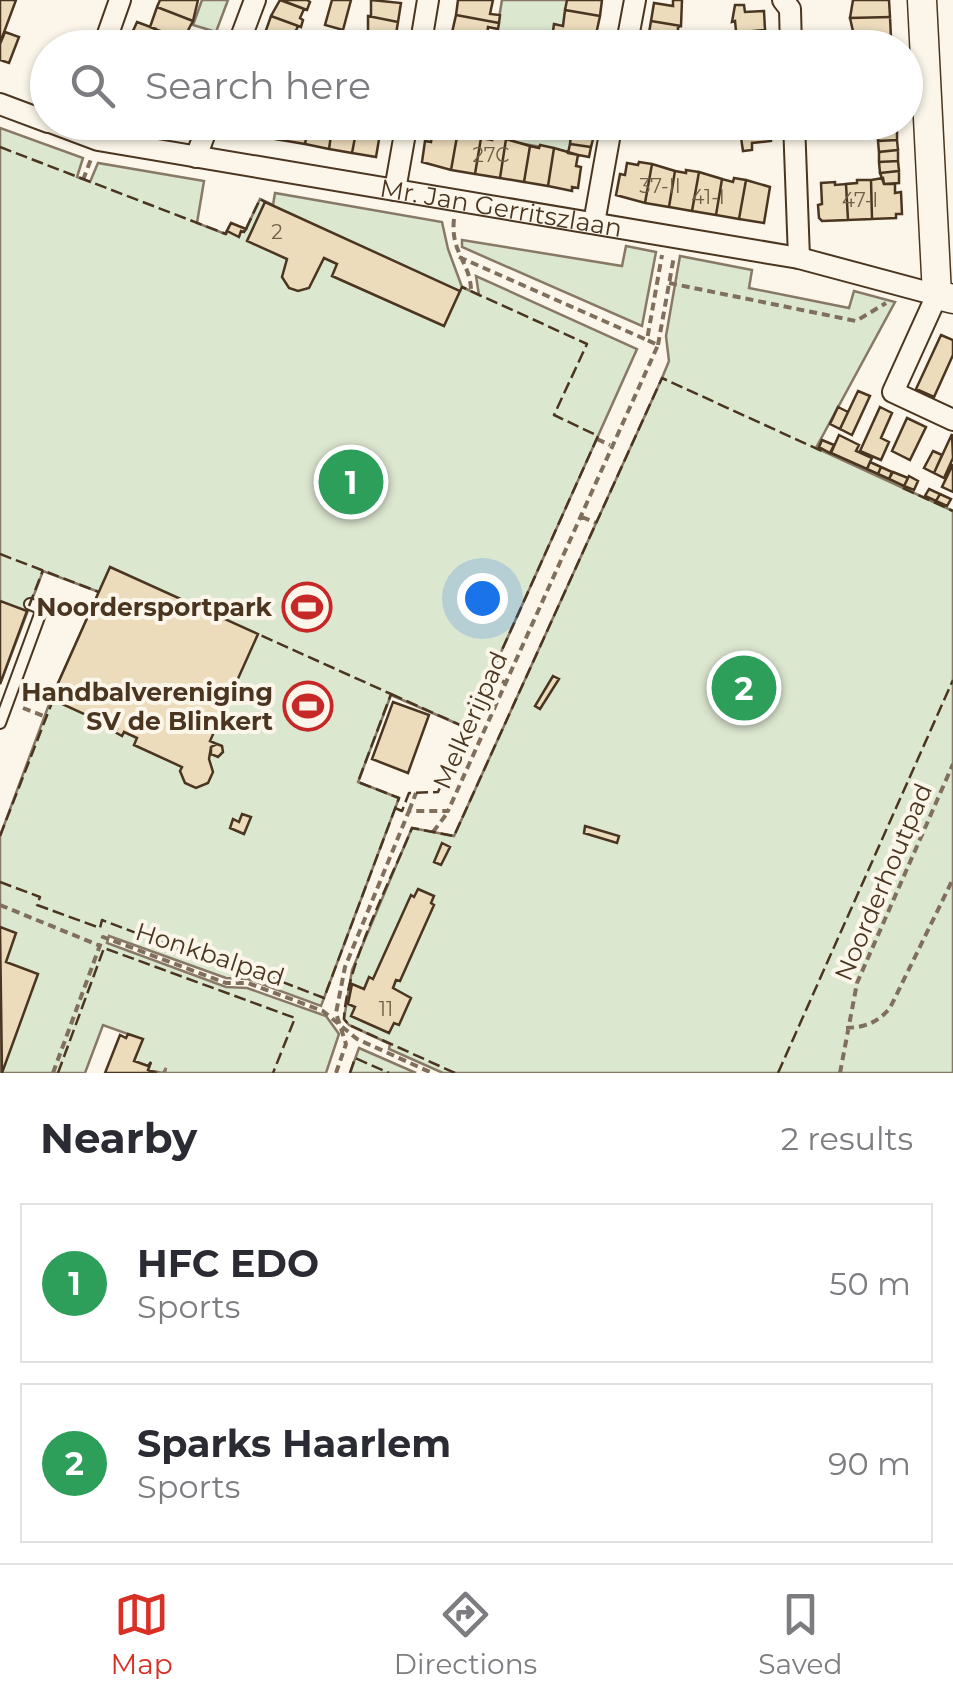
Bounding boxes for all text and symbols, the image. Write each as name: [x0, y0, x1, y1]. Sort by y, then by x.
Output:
search box: [30, 30, 923, 140]
icon: search: [65, 58, 120, 113]
text: Search here: [145, 62, 371, 109]
house number: 27C: [473, 143, 509, 167]
street label: Mr. Jan Gerritszlaan: [378, 173, 624, 243]
house number: 37-II: [639, 174, 681, 198]
house number: 41-I: [691, 185, 725, 209]
house number: 47-I: [842, 188, 878, 212]
house number: 2: [271, 220, 283, 244]
pin: 1: [318, 444, 384, 520]
your location: [457, 573, 508, 624]
sports icon: Noordersportpark: [281, 581, 333, 633]
place label: Noordersportpark: [36, 592, 273, 622]
street label: Melkerijpad: [426, 647, 514, 793]
pin: 2: [712, 650, 776, 726]
place label: Handbalvereniging SV de Blinkert: [21, 677, 273, 736]
sports icon: Handbalvereniging SV de Blinkert: [282, 680, 334, 732]
street label: Noorderhoutpad: [828, 779, 938, 985]
street label: Honkbalpad: [132, 916, 288, 992]
house number: 11: [379, 997, 393, 1021]
text: Nearby: [40, 1112, 197, 1164]
text: 2 results: [781, 1119, 913, 1158]
text: HFC EDO: [137, 1240, 319, 1287]
text: 1: [68, 1264, 81, 1303]
text: 50 m: [829, 1264, 911, 1303]
text: Sports: [137, 1287, 240, 1326]
text: Sparks Haarlem: [137, 1420, 451, 1467]
text: 2: [65, 1444, 84, 1483]
text: 90 m: [828, 1444, 911, 1483]
text: Sports: [137, 1467, 240, 1506]
tab: Map: [111, 1587, 173, 1681]
tab: Directions: [394, 1587, 537, 1681]
tab: Saved: [758, 1587, 842, 1681]

